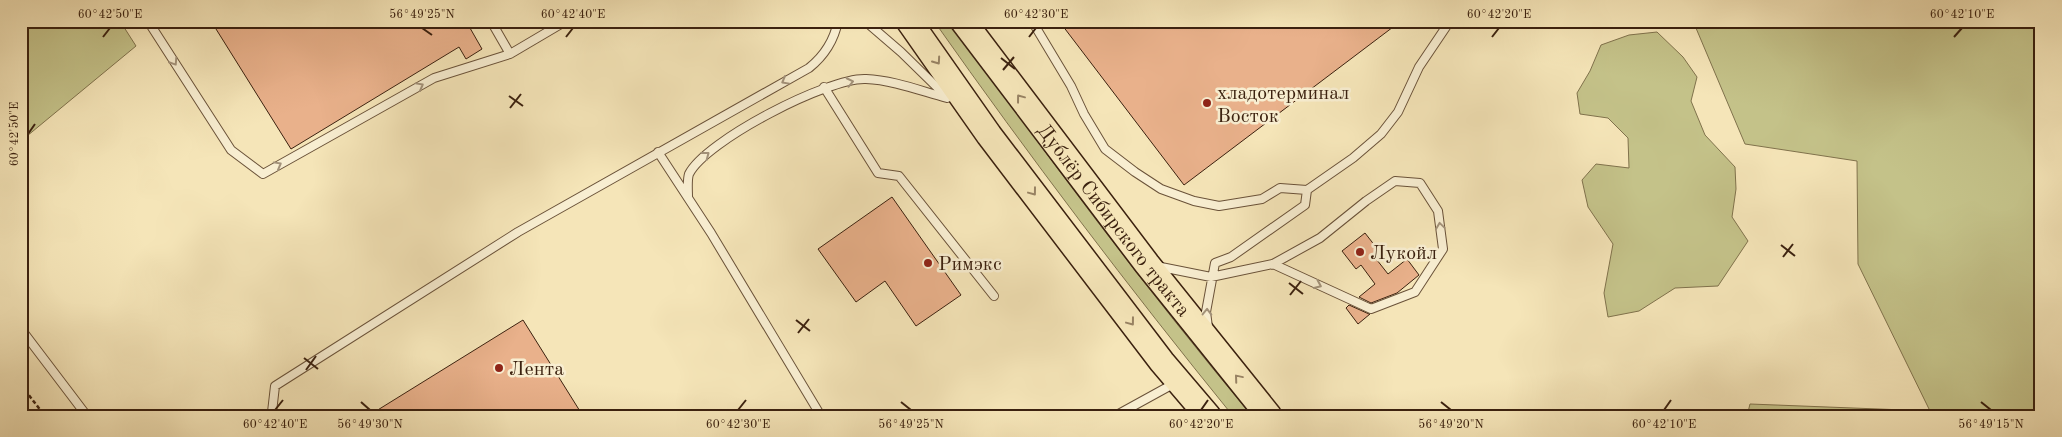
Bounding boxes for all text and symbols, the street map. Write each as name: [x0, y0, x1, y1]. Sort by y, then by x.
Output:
text: 60°42'50"E: [78, 8, 142, 21]
text: 56°49'25"N: [389, 8, 455, 21]
text: 60°42'40"E: [541, 9, 605, 21]
text: 60°42'30"E: [1004, 9, 1068, 21]
text: 60°42'20"E: [1467, 9, 1531, 21]
text: 60°42'10"E: [1930, 9, 1994, 21]
one-way arrow: [931, 55, 940, 65]
one-way arrow: [168, 57, 177, 66]
one-way arrow: [782, 75, 791, 85]
one-way arrow: [845, 77, 854, 87]
one-way arrow: [415, 82, 424, 92]
place label: хладотерминал Восток: [1217, 84, 1349, 127]
one-way arrow: [1017, 94, 1026, 104]
marker: хладотерминал Восток: [1201, 97, 1213, 109]
text: 60°42'50"E: [8, 102, 21, 166]
street label: Дублёр Сибирского тракта: [1033, 121, 1193, 321]
one-way arrow: [700, 152, 710, 161]
one-way arrow: [273, 162, 282, 172]
one-way arrow: [1027, 186, 1035, 195]
one-way arrow: [1436, 222, 1446, 231]
place label: Лукойл: [1370, 244, 1437, 264]
marker: Лукойл: [1354, 246, 1366, 258]
place label: Римэкс: [938, 255, 1002, 275]
marker: Римэкс: [922, 257, 934, 269]
one-way arrow: [1313, 278, 1322, 289]
one-way arrow: [1202, 307, 1212, 315]
one-way arrow: [1125, 316, 1134, 326]
place label: Лента: [509, 360, 564, 380]
marker: Лента: [493, 362, 505, 374]
one-way arrow: [1236, 375, 1244, 384]
text: 56°49'30"N: [337, 418, 403, 431]
text: 56°49'25"N: [878, 418, 944, 431]
text: 56°49'20"N: [1418, 418, 1484, 431]
text: 56°49'15"N: [1958, 418, 2024, 431]
text: 60°42'40"E: [243, 419, 307, 431]
text: 60°42'30"E: [706, 419, 770, 431]
text: 60°42'20"E: [1169, 419, 1233, 431]
text: 60°42'10"E: [1632, 419, 1696, 431]

